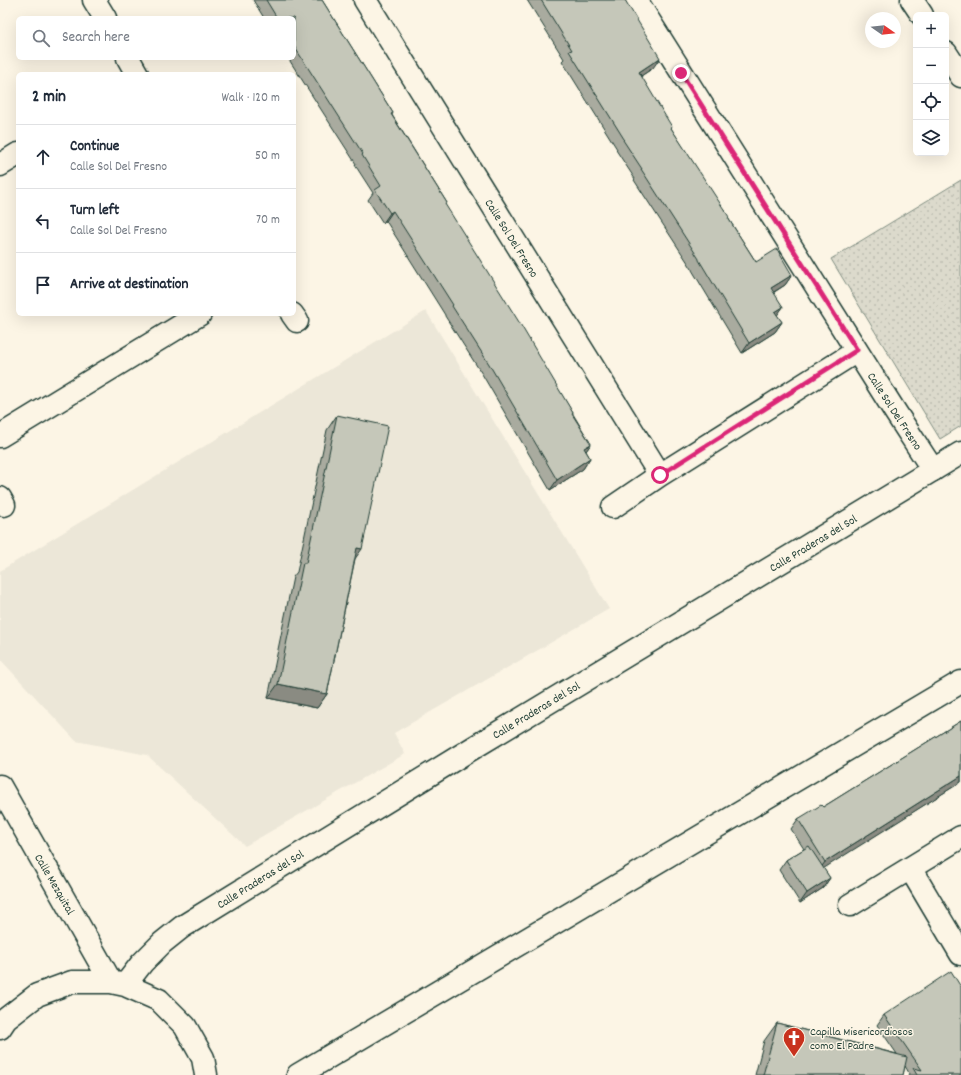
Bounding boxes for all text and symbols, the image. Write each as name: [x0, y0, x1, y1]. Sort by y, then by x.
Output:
north arrow: [865, 12, 901, 48]
map controls: [913, 12, 949, 156]
button: +: [913, 12, 949, 48]
search box: [16, 16, 296, 60]
icon: search: [30, 27, 52, 49]
text: Search here: [62, 27, 130, 49]
button: −: [913, 48, 949, 84]
route end: [672, 64, 690, 82]
button: locate: [913, 84, 949, 120]
text: 2 min: [32, 86, 66, 110]
text: Walk · 120 m: [222, 89, 280, 108]
button: layers: [913, 120, 949, 156]
text: Continue: [70, 136, 119, 158]
icon: ahead: [32, 146, 54, 168]
text: 50 m: [255, 147, 280, 166]
text: Calle Sol Del Fresno: [70, 158, 167, 177]
street label: Calle Sol Del Fresno: [480, 196, 542, 281]
text: Turn left: [70, 200, 119, 222]
icon: left: [32, 210, 54, 232]
text: 70 m: [256, 211, 280, 230]
text: Calle Sol Del Fresno: [70, 222, 167, 241]
icon: arrive: [32, 274, 54, 296]
text: Arrive at destination: [70, 274, 188, 296]
street label: Calle Sol Del Fresno: [862, 370, 925, 454]
route start: [651, 466, 669, 484]
street label: Calle Praderas del Sol: [767, 511, 861, 577]
street label: Calle Praderas del Sol: [490, 678, 584, 744]
street label: Calle Praderas del Sol: [214, 847, 308, 914]
street label: Calle Mezquital: [29, 851, 78, 918]
place label: Capilla Misericordiosos como El Padre: [810, 1024, 913, 1055]
church icon: Capilla Misericordiosos como El Padre: [781, 1025, 807, 1058]

